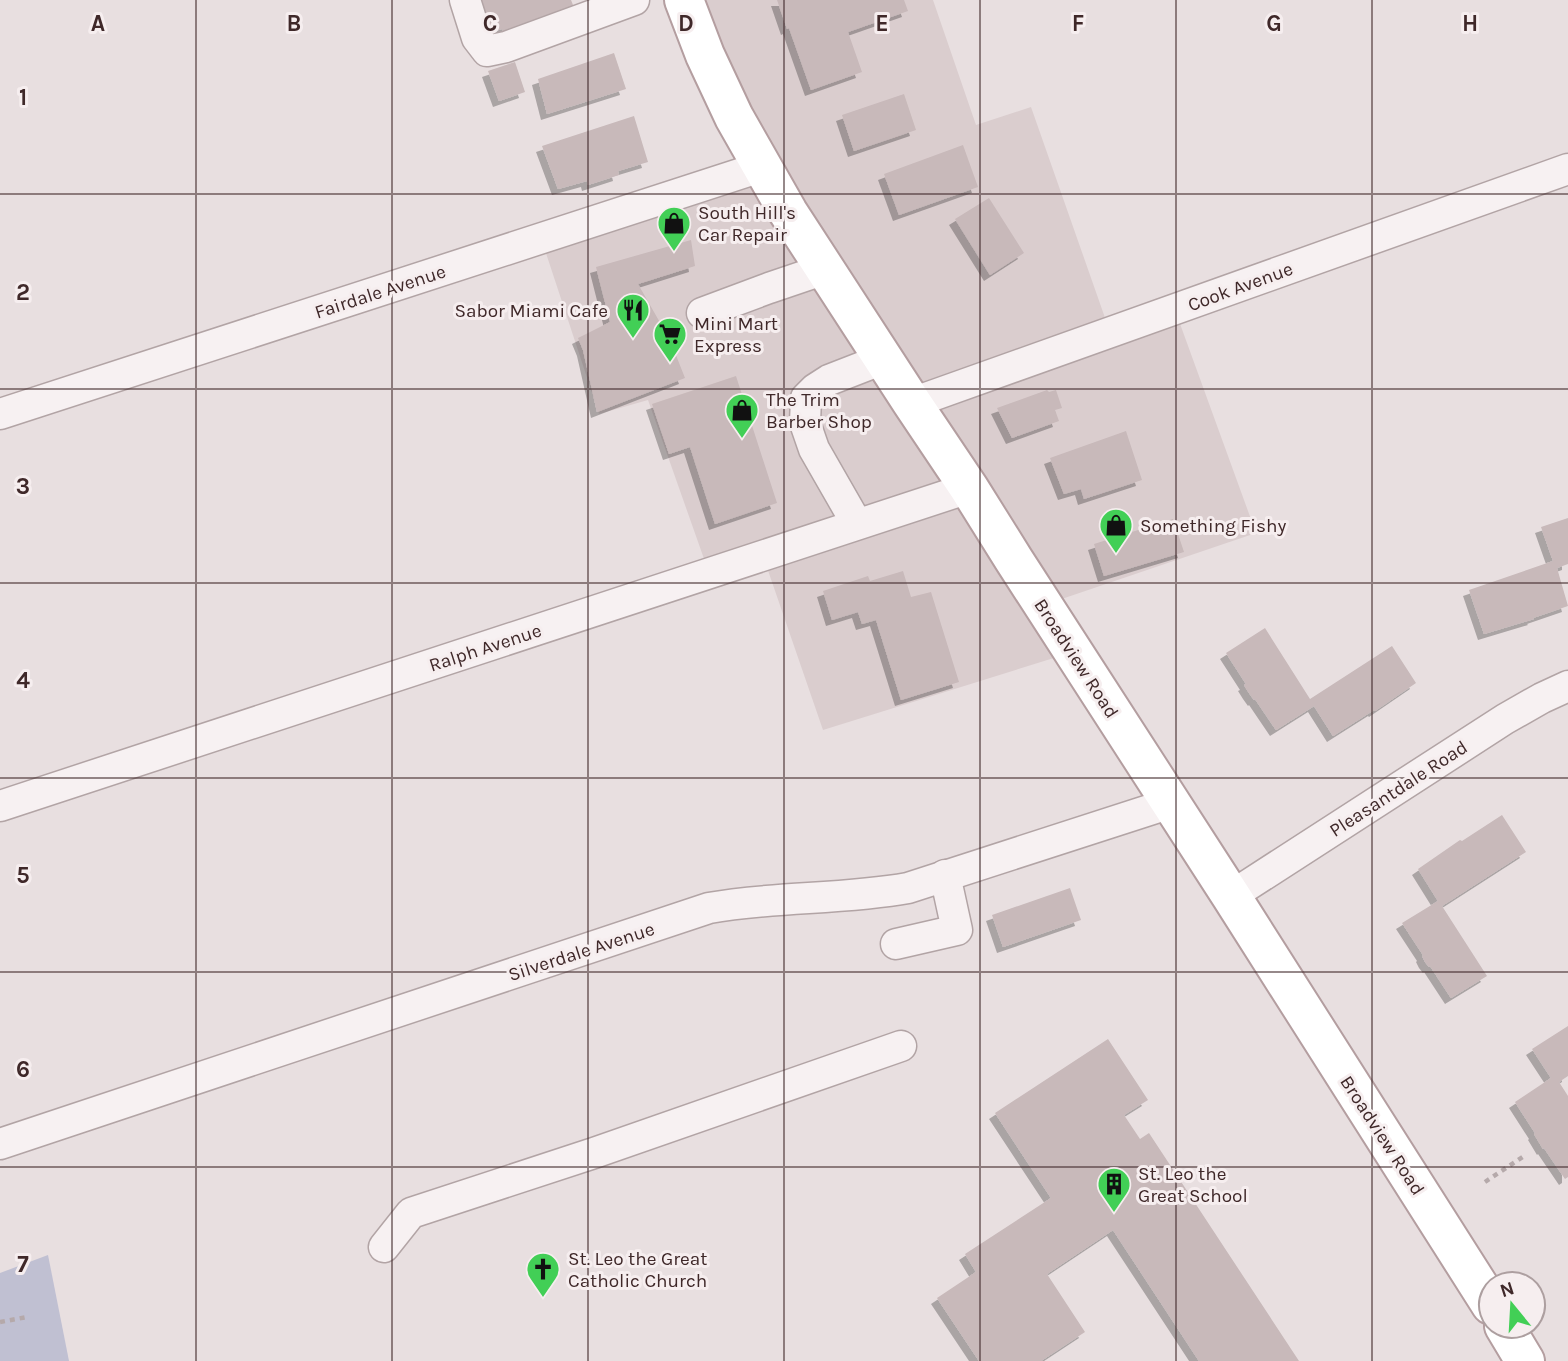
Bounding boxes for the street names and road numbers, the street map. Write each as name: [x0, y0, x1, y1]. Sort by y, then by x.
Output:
street label: Cook Avenue: [1185, 258, 1296, 316]
street label: Fairdale Avenue: [312, 260, 449, 323]
street label: Broadview Road: [1029, 595, 1123, 722]
street label: Ralph Avenue: [426, 619, 544, 676]
street label: Pleasantdale Road: [1325, 736, 1472, 842]
street label: Silverdale Avenue: [505, 918, 657, 986]
street label: Broadview Road: [1335, 1072, 1429, 1199]

